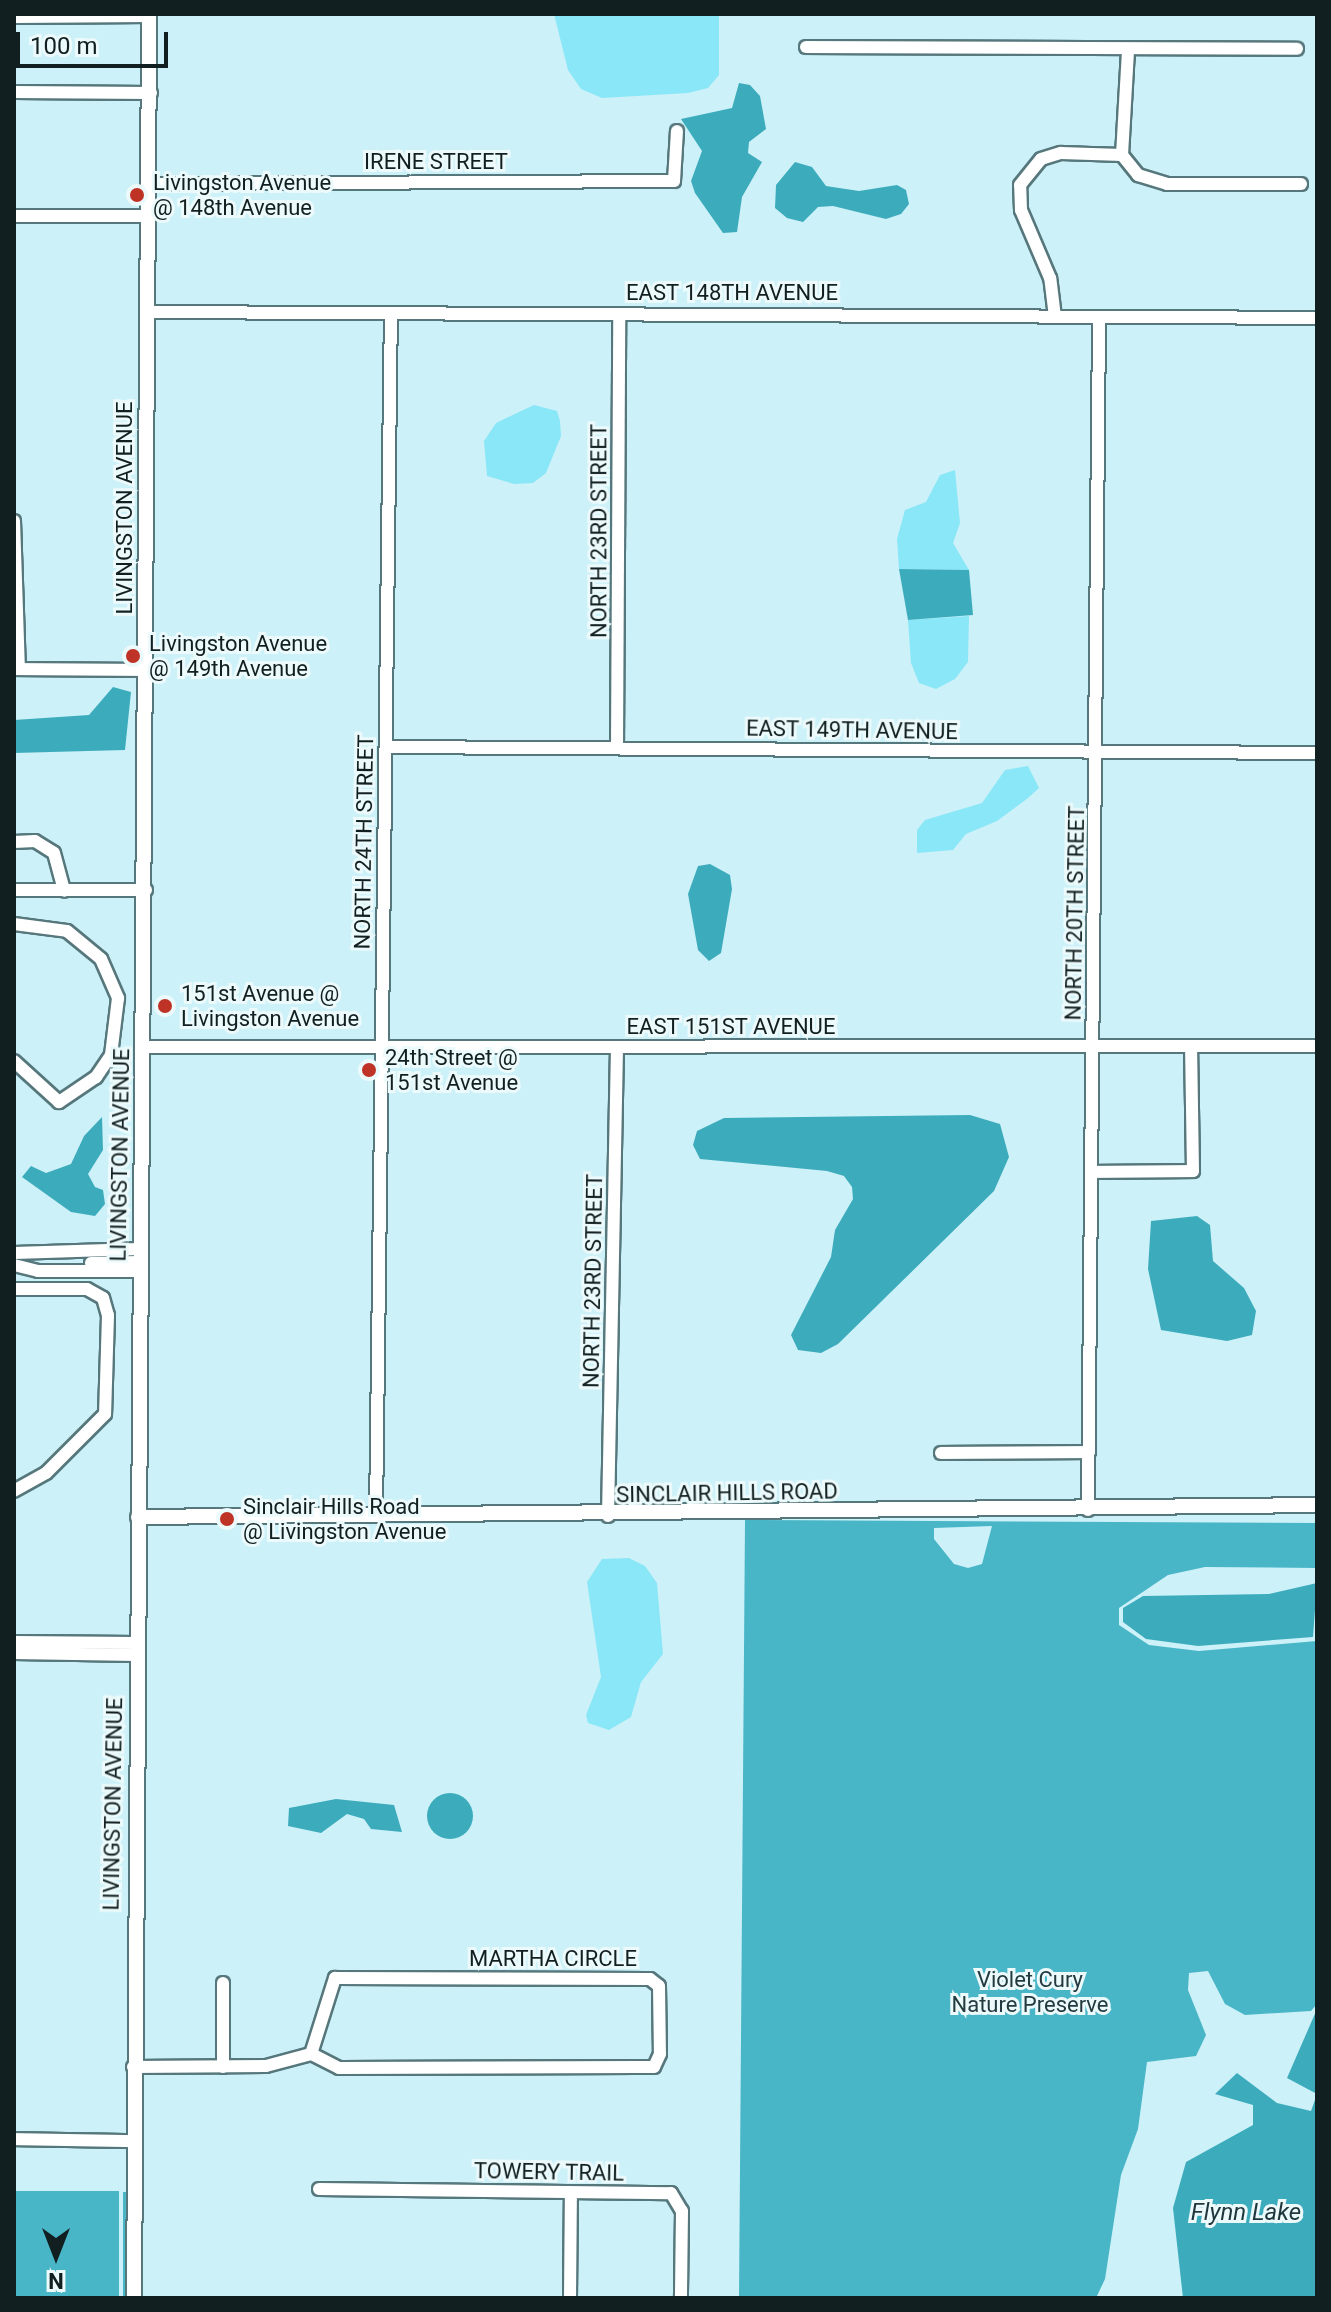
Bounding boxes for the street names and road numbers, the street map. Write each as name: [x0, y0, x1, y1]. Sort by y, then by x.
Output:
street label: IRENE STREET: [364, 149, 508, 175]
street label: EAST 148TH AVENUE: [626, 280, 838, 306]
street label: LIVINGSTON AVENUE: [112, 401, 138, 615]
street label: NORTH 23RD STREET: [586, 424, 612, 638]
street label: EAST 149TH AVENUE: [746, 715, 958, 745]
street label: NORTH 24TH STREET: [349, 734, 379, 950]
street label: NORTH 20TH STREET: [1060, 805, 1090, 1021]
street label: EAST 151ST AVENUE: [626, 1014, 836, 1040]
street label: LIVINGSTON AVENUE: [105, 1048, 135, 1262]
street label: NORTH 23RD STREET: [578, 1174, 608, 1388]
street label: SINCLAIR HILLS ROAD: [616, 1478, 838, 1508]
street label: LIVINGSTON AVENUE: [98, 1697, 128, 1911]
street label: MARTHA CIRCLE: [469, 1946, 637, 1972]
street label: TOWERY TRAIL: [473, 2157, 625, 2187]

